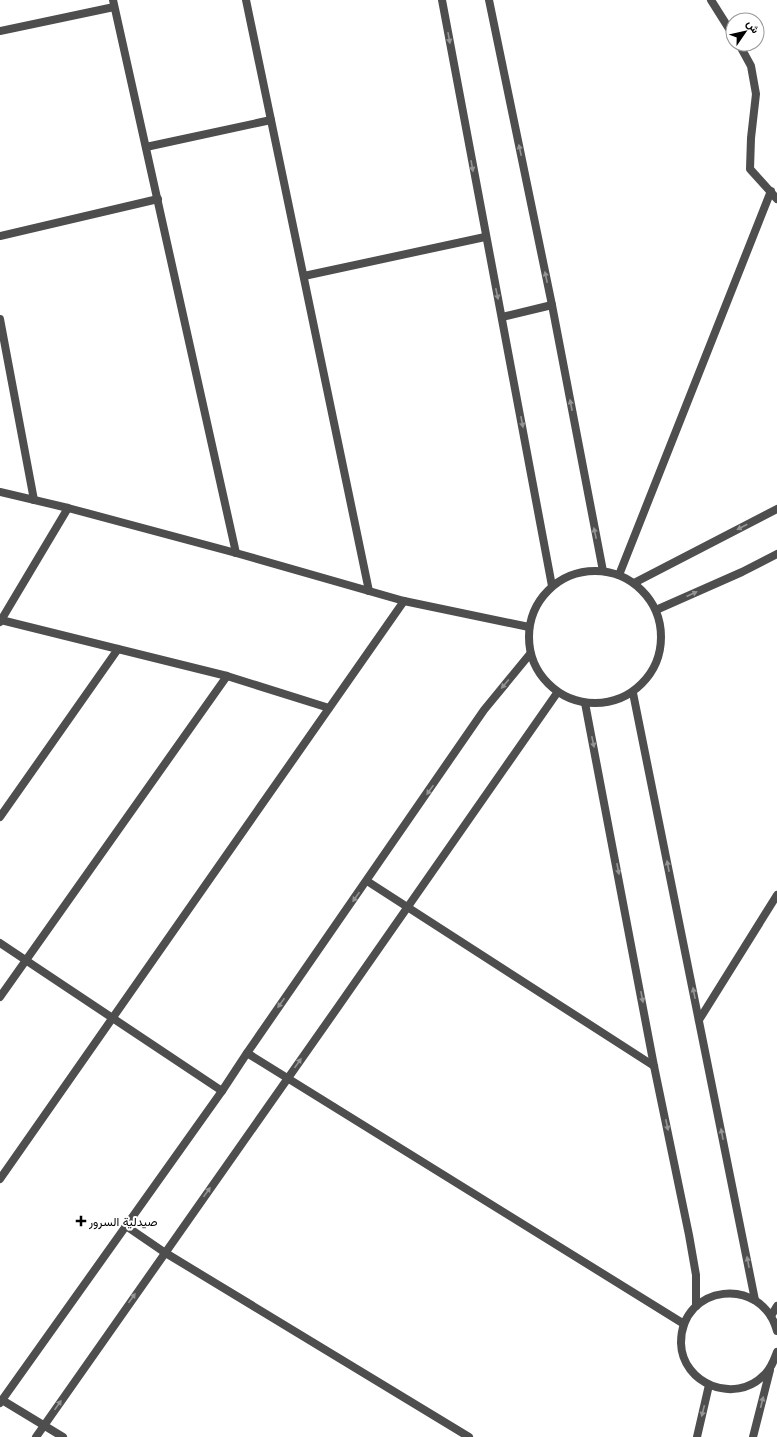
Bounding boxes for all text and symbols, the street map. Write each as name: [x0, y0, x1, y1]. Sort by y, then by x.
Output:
north arrow: [725, 12, 765, 52]
text: ش: [744, 17, 763, 36]
one-way arrow: [447, 32, 453, 44]
one-way arrow: [517, 144, 523, 156]
one-way arrow: [470, 160, 476, 172]
one-way arrow: [543, 271, 549, 284]
one-way arrow: [495, 288, 501, 300]
one-way arrow: [568, 399, 574, 411]
one-way arrow: [519, 415, 525, 428]
one-way arrow: [737, 524, 748, 531]
one-way arrow: [592, 527, 598, 539]
one-way arrow: [686, 591, 698, 597]
one-way arrow: [501, 679, 510, 689]
one-way arrow: [590, 735, 596, 748]
one-way arrow: [426, 785, 434, 795]
one-way arrow: [665, 860, 671, 872]
one-way arrow: [615, 863, 621, 875]
one-way arrow: [352, 892, 360, 902]
one-way arrow: [690, 987, 696, 999]
one-way arrow: [639, 991, 645, 1003]
one-way arrow: [277, 998, 285, 1009]
one-way arrow: [294, 1058, 302, 1068]
one-way arrow: [664, 1118, 670, 1131]
one-way arrow: [719, 1128, 725, 1140]
one-way arrow: [203, 1187, 211, 1197]
place label: صيدلية السرور: [88, 1214, 157, 1230]
marker: صيدلية السرور: [76, 1216, 86, 1226]
one-way arrow: [744, 1256, 750, 1268]
one-way arrow: [128, 1293, 136, 1303]
one-way arrow: [759, 1396, 765, 1408]
one-way arrow: [54, 1400, 62, 1410]
one-way arrow: [700, 1405, 706, 1417]

